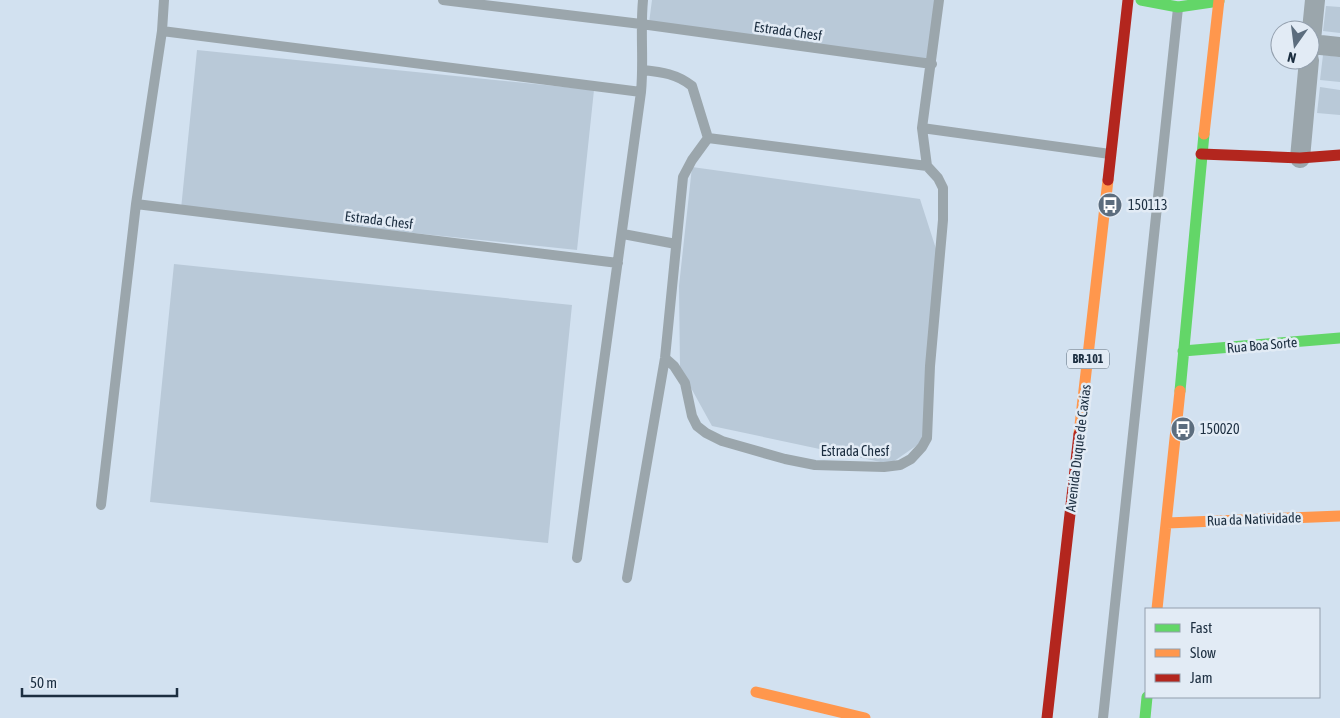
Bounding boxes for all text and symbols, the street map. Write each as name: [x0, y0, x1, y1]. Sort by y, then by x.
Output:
street label: Estrada Chesf: [753, 18, 823, 44]
north arrow: [1270, 20, 1320, 70]
text: N: [1286, 49, 1298, 66]
bus stop icon: 150113: [1097, 192, 1123, 218]
place label: 150113: [1128, 197, 1167, 213]
street label: Estrada Chesf: [344, 208, 414, 232]
street label: Rua Boa Sorte: [1226, 334, 1298, 356]
road number: BR-101: [1067, 349, 1109, 368]
street label: Avenida Duque de Caxias: [1062, 383, 1094, 513]
bus stop icon: 150020: [1170, 416, 1196, 442]
place label: 150020: [1200, 421, 1240, 437]
street label: Estrada Chesf: [821, 443, 889, 459]
street label: Rua da Natividade: [1207, 509, 1301, 529]
legend: [1145, 608, 1320, 698]
text: Fast: [1190, 619, 1212, 636]
text: Slow: [1190, 644, 1216, 661]
scale bar: [22, 666, 178, 698]
text: Jam: [1190, 669, 1213, 686]
text: 50 m: [30, 674, 57, 691]

